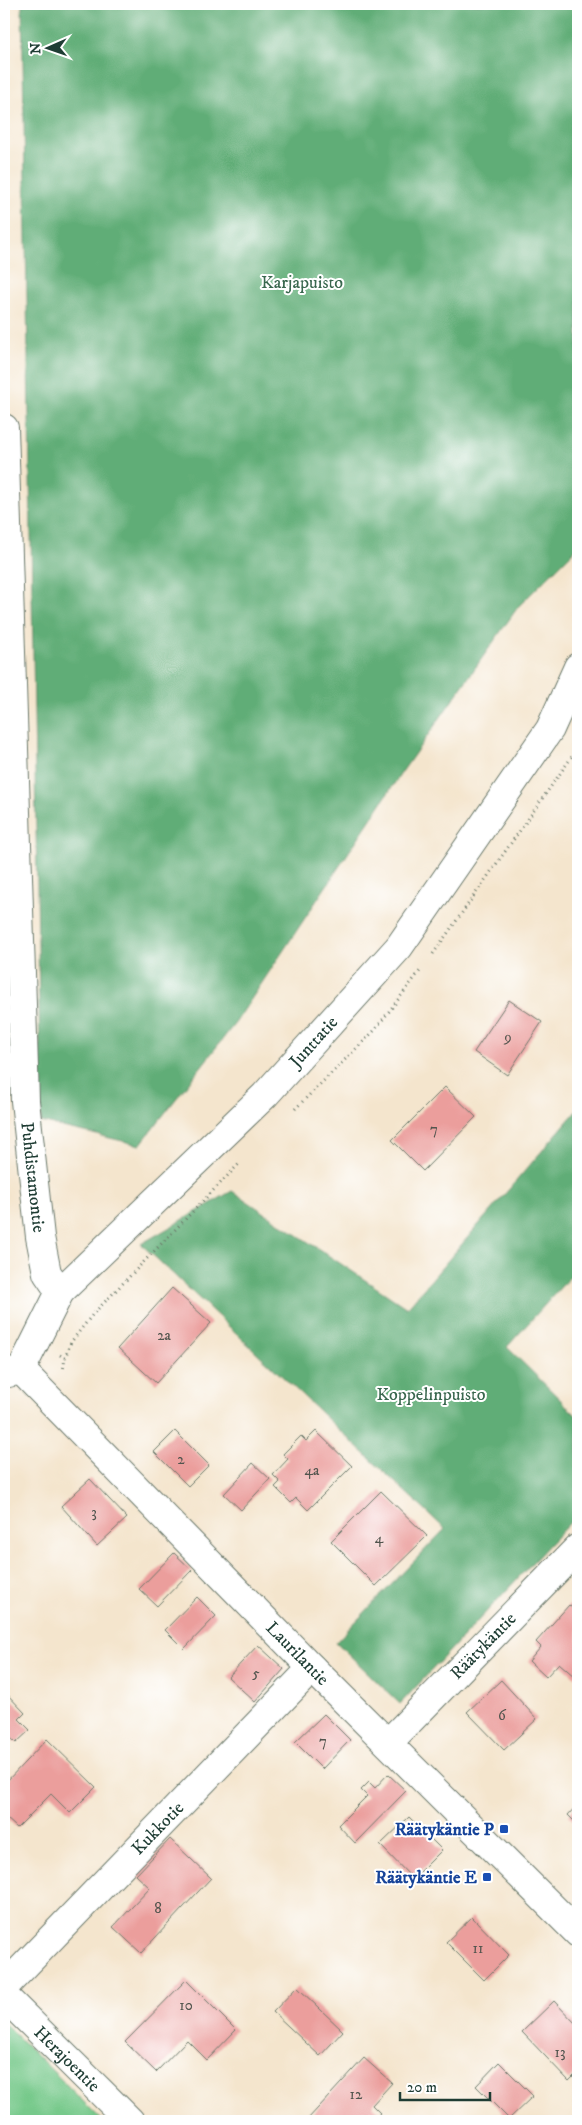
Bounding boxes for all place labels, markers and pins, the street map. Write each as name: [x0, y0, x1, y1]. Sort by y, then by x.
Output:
place label: Räätykäntie P: [395, 1819, 495, 1841]
marker: Räätykäntie P: [498, 1823, 510, 1835]
place label: Räätykäntie E: [375, 1867, 477, 1889]
marker: Räätykäntie E: [481, 1871, 493, 1883]

